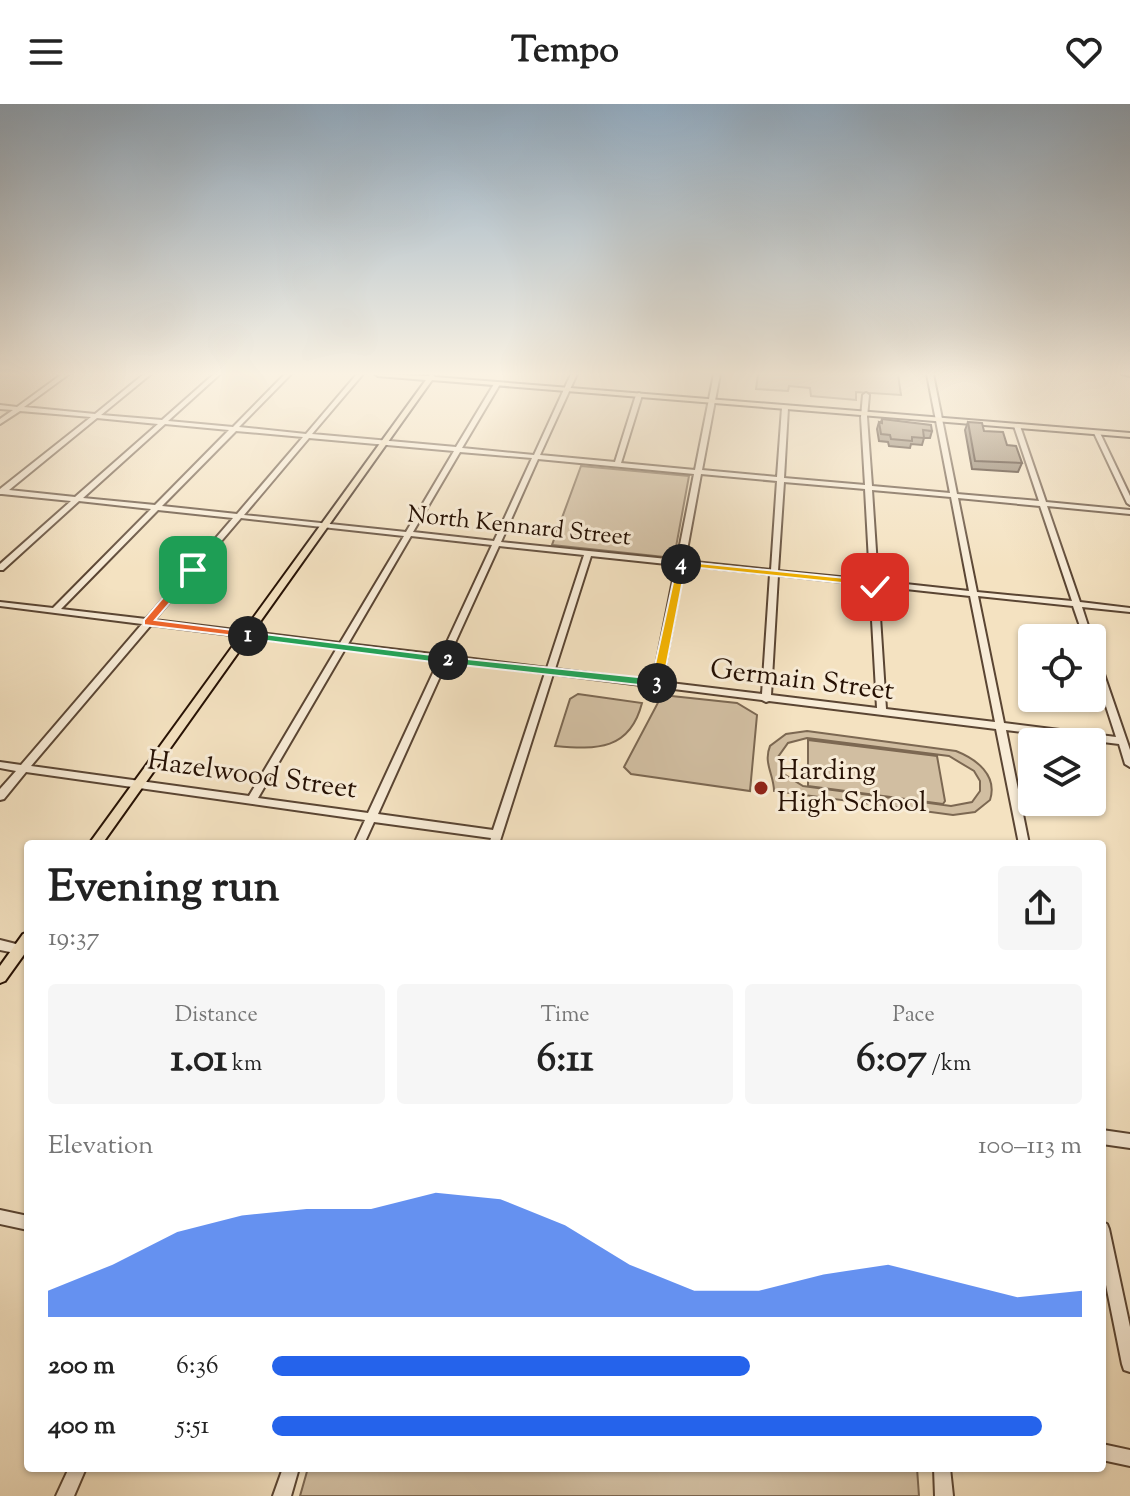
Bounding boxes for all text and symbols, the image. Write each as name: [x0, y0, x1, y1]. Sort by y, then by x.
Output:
text: Tempo: [511, 26, 619, 78]
icon: menu: [24, 30, 68, 74]
icon: heart: [1062, 30, 1106, 74]
street label: North Kennard Street: [406, 498, 632, 556]
pin: [159, 536, 227, 604]
pin: 4: [661, 544, 701, 584]
icon: arrive: [171, 548, 215, 592]
text: 4: [675, 548, 687, 580]
pin: [841, 553, 909, 621]
icon: check: [853, 565, 897, 609]
pin: 1: [228, 616, 268, 656]
text: 1: [244, 620, 252, 652]
map controls: [1018, 624, 1106, 816]
button: locate: [1018, 624, 1106, 712]
pin: 2: [428, 640, 468, 680]
text: 2: [443, 644, 453, 676]
street label: Germain Street: [708, 650, 897, 712]
pin: 3: [637, 663, 677, 703]
text: 3: [653, 667, 661, 699]
button: layers: [1018, 728, 1106, 816]
street label: Hazelwood Street: [145, 742, 360, 811]
place label: Harding High School: [777, 752, 927, 824]
marker: Harding High School: [752, 779, 770, 797]
text: Evening run: [48, 858, 280, 921]
button: share: [998, 866, 1082, 950]
text: 19:37: [48, 920, 100, 957]
text: Distance: [175, 1000, 258, 1032]
text: Time: [541, 1000, 589, 1032]
text: Pace: [893, 1000, 935, 1032]
text: 1.01: [170, 1032, 227, 1089]
text: 6:11: [536, 1032, 594, 1089]
text: 6:07: [856, 1032, 927, 1089]
text: km: [227, 1049, 262, 1081]
text: /km: [927, 1049, 971, 1081]
text: Elevation: [48, 1128, 153, 1165]
text: 100–113 m: [978, 1128, 1082, 1165]
text: 200 m: [48, 1348, 115, 1385]
text: 6:36: [176, 1348, 219, 1385]
text: 400 m: [48, 1408, 115, 1445]
text: 5:51: [176, 1408, 209, 1445]

